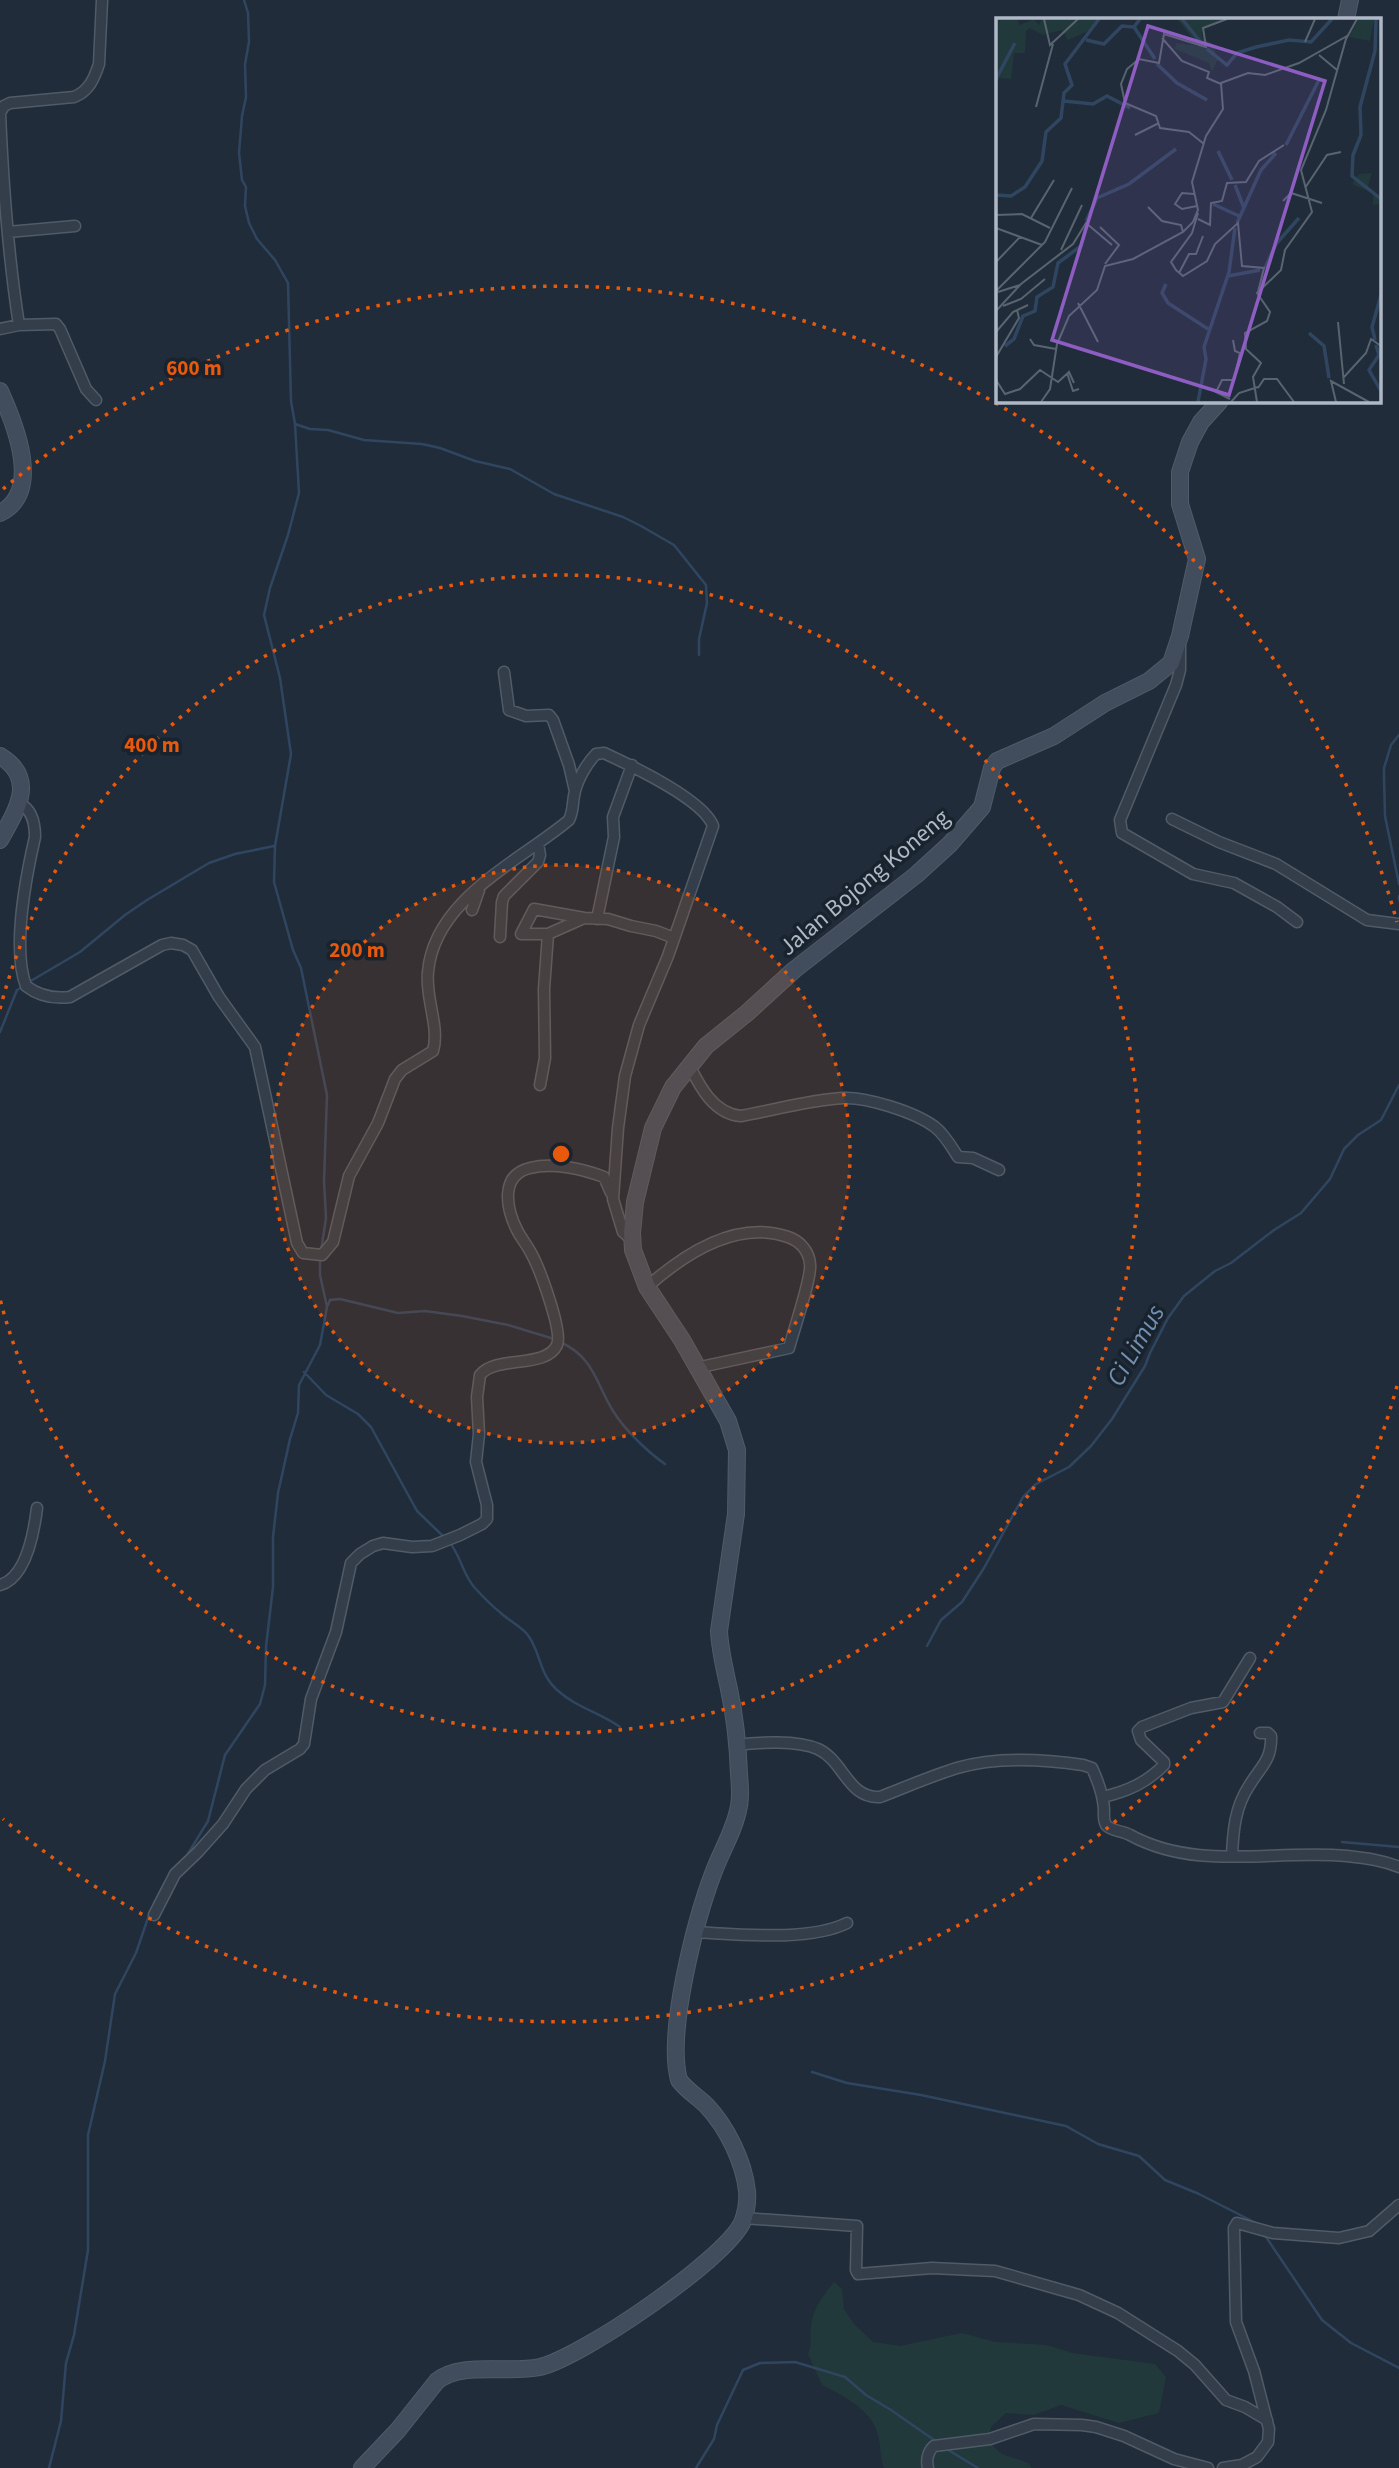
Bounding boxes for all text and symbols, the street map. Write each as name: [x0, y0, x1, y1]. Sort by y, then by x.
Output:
inset map: [996, 18, 1382, 402]
text: 600 m: [166, 353, 222, 383]
text: 400 m: [124, 730, 180, 760]
street label: Jalan Bojong Koneng: [772, 801, 957, 964]
text: 200 m: [329, 935, 385, 965]
centre of rings: [549, 1142, 573, 1166]
water label: Ci Limus: [1097, 1298, 1174, 1393]

